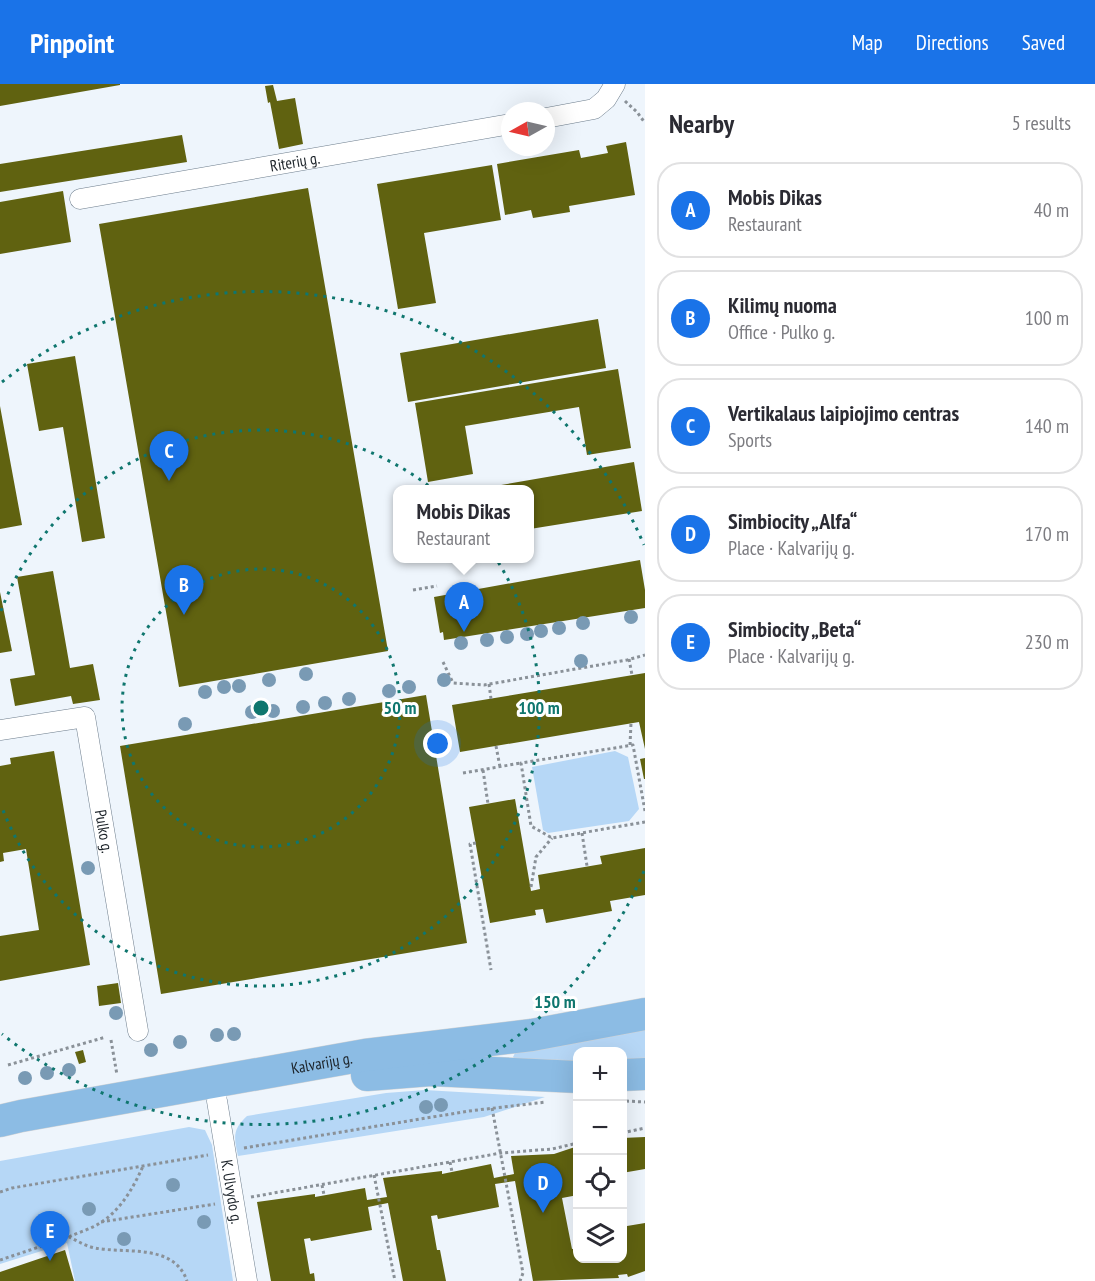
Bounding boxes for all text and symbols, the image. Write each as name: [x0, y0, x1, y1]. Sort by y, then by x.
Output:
text: Pinpoint: [30, 24, 114, 61]
text: Map: [852, 29, 883, 56]
text: Directions: [916, 29, 989, 56]
text: Saved: [1022, 29, 1065, 56]
north arrow: [501, 102, 555, 156]
text: Nearby: [669, 107, 734, 140]
text: 5 results: [1012, 110, 1071, 136]
street label: Riterių g.: [268, 147, 321, 176]
text: Mobis Dikas: [728, 183, 822, 211]
text: A: [685, 197, 696, 223]
text: 40 m: [1034, 197, 1069, 223]
text: Restaurant: [728, 211, 802, 237]
text: Kilimų nuoma: [728, 291, 837, 319]
text: B: [686, 305, 695, 331]
text: 100 m: [1025, 305, 1069, 331]
text: Office · Pulko g.: [728, 319, 835, 345]
text: Vertikalaus laipiojimo centras: [728, 399, 959, 427]
text: C: [686, 413, 695, 439]
text: 140 m: [1025, 413, 1069, 439]
text: Sports: [728, 427, 772, 453]
pin: C: [150, 432, 188, 481]
popup: [393, 485, 534, 563]
text: Mobis Dikas: [417, 497, 510, 525]
text: Simbiocity „Alfa“: [728, 507, 857, 535]
text: D: [685, 521, 696, 547]
text: 170 m: [1025, 521, 1069, 547]
text: Restaurant: [417, 525, 490, 551]
text: Place · Kalvarijų g.: [728, 535, 855, 561]
pin: B: [164, 566, 204, 615]
pin: A: [444, 582, 484, 632]
text: Simbiocity „Beta“: [728, 615, 861, 643]
text: E: [686, 629, 695, 655]
text: 230 m: [1025, 629, 1069, 655]
text: Place · Kalvarijų g.: [728, 643, 855, 669]
text: 50 m: [384, 696, 416, 719]
text: 100 m: [518, 696, 560, 719]
centre of rings: [251, 698, 271, 718]
your location: [423, 729, 452, 758]
street label: Pulko g.: [91, 808, 118, 855]
text: 150 m: [534, 990, 576, 1013]
street label: Kalvarijų g.: [290, 1047, 354, 1078]
map controls: [573, 1047, 627, 1263]
button: +: [573, 1047, 627, 1101]
button: −: [573, 1101, 627, 1155]
button: locate: [573, 1155, 627, 1209]
street label: K. Ulvydo g.: [217, 1158, 247, 1225]
pin: D: [524, 1164, 562, 1213]
button: layers: [573, 1209, 627, 1263]
pin: E: [31, 1212, 70, 1261]

